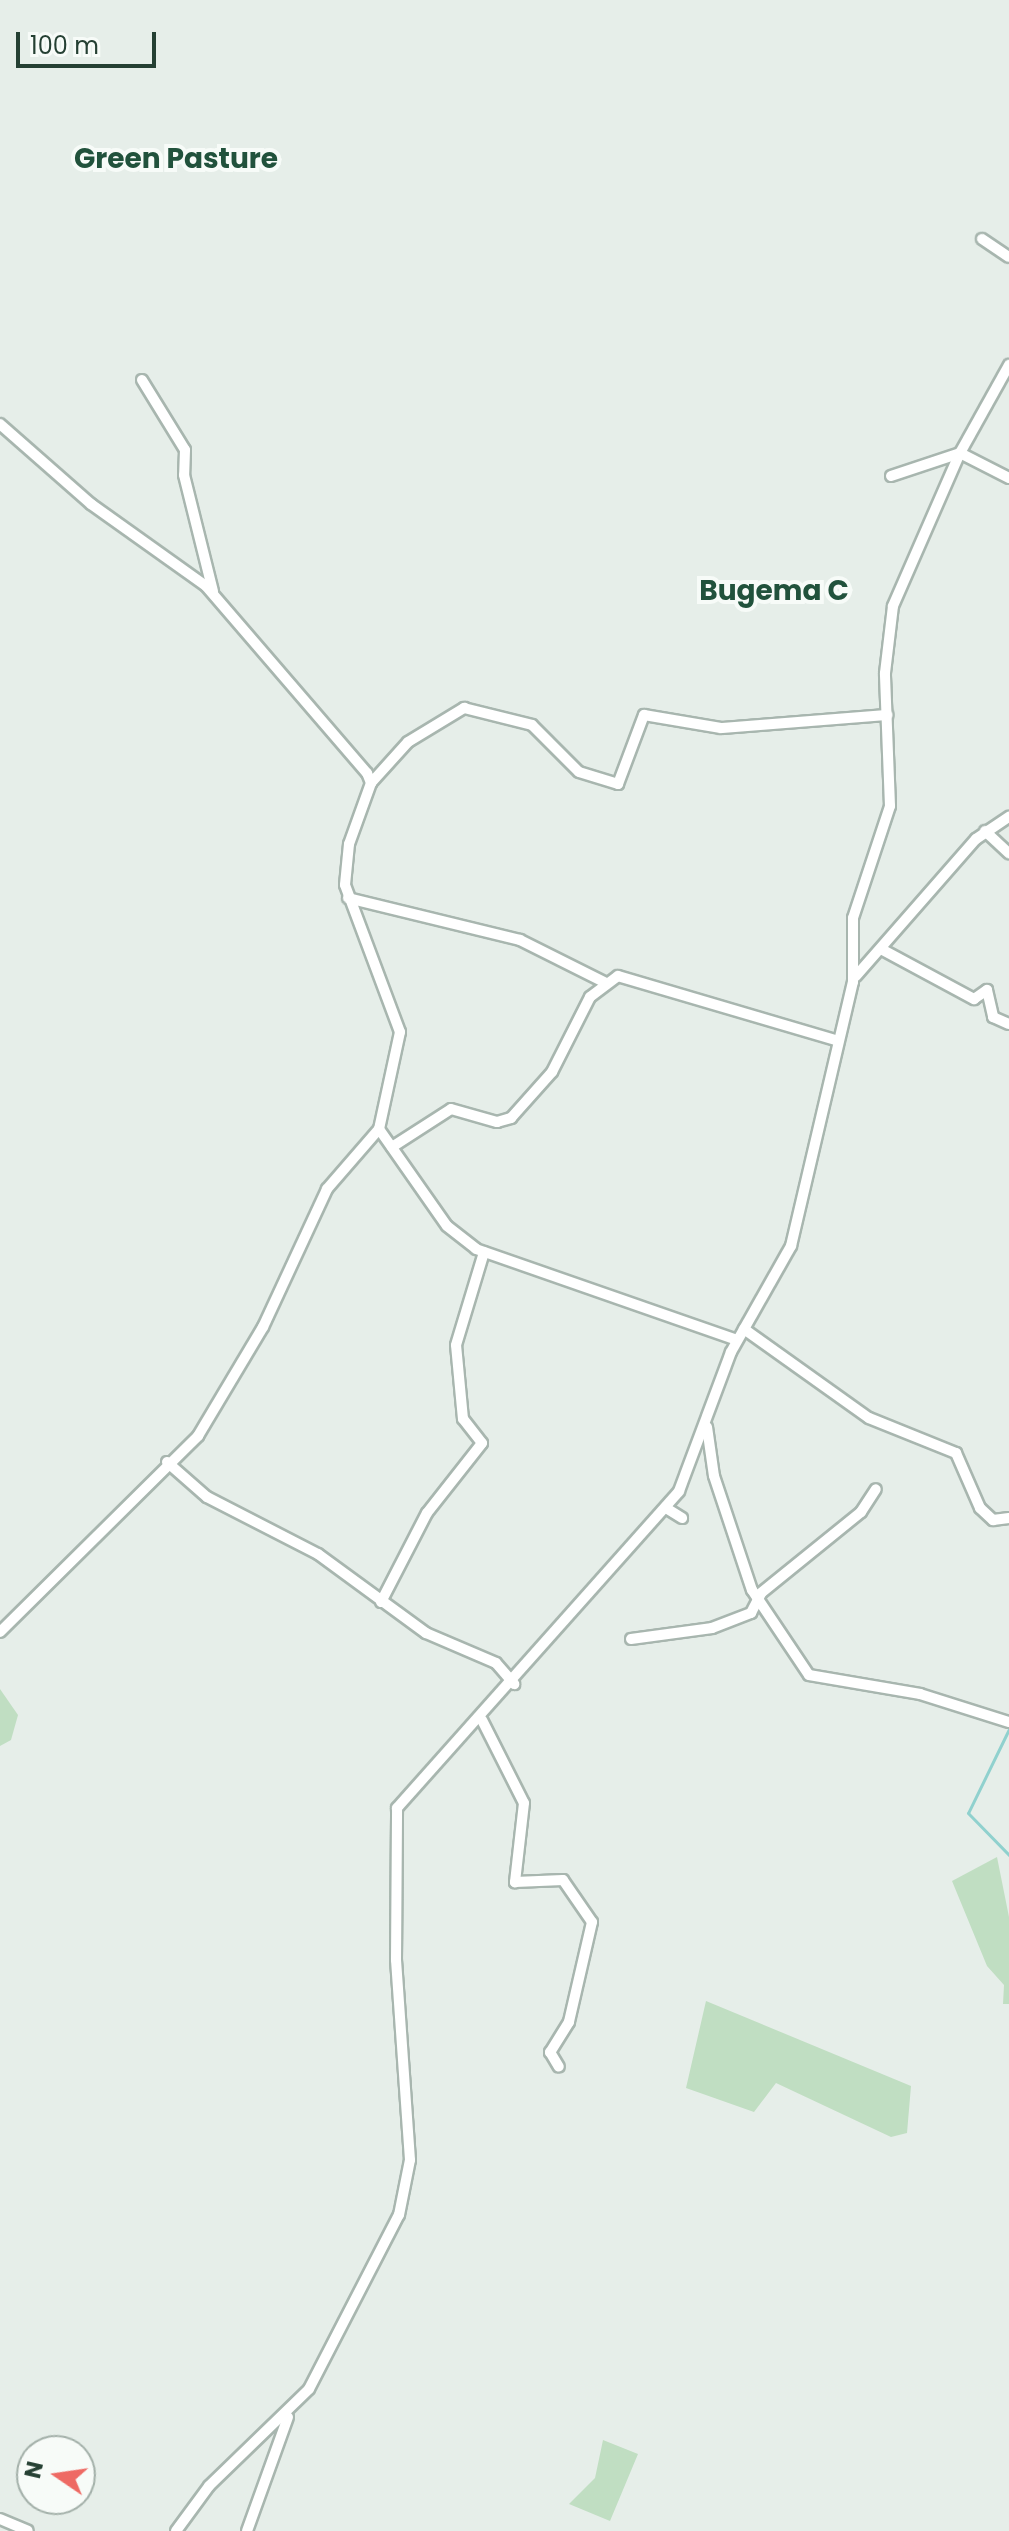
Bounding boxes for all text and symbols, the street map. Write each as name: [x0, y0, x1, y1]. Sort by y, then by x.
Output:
scale bar: [20, 16, 160, 66]
text: 100 m: [30, 29, 99, 62]
district label: Green Pasture: [74, 142, 278, 176]
district label: Bugema C: [699, 574, 849, 608]
north arrow: [16, 2435, 96, 2515]
text: N: [17, 2458, 51, 2481]

